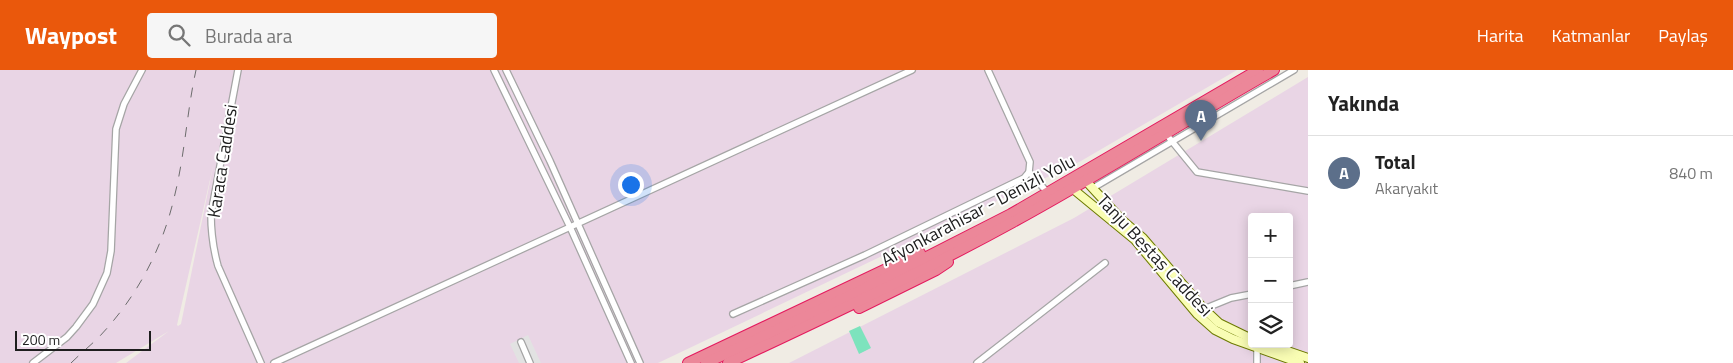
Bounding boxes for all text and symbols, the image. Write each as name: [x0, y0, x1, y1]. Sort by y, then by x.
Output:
search box: [147, 13, 497, 58]
text: Waypost: [25, 17, 117, 53]
icon: search: [165, 21, 193, 49]
text: Burada ara: [205, 21, 292, 50]
text: Harita: [1477, 22, 1524, 49]
text: Katmanlar: [1552, 22, 1630, 49]
text: Paylaş: [1658, 22, 1708, 49]
text: Yakında: [1328, 87, 1399, 119]
pin: A: [1185, 100, 1217, 141]
street label: Karaca Caddesi: [200, 102, 244, 220]
street label: Afyonkarahisar - Denizli Yolu: [876, 147, 1080, 273]
text: Total: [1375, 147, 1416, 176]
text: A: [1339, 161, 1349, 185]
text: 840 m: [1669, 161, 1713, 185]
your location: [618, 172, 644, 198]
text: Akaryakıt: [1375, 176, 1438, 200]
street label: Tanju Beştaş Caddesi: [1091, 187, 1219, 323]
map controls: [1248, 213, 1293, 348]
button: +: [1248, 213, 1293, 258]
button: −: [1248, 258, 1293, 303]
button: layers: [1248, 303, 1293, 348]
scale bar: [15, 328, 151, 351]
text: 200 m: [22, 329, 60, 350]

